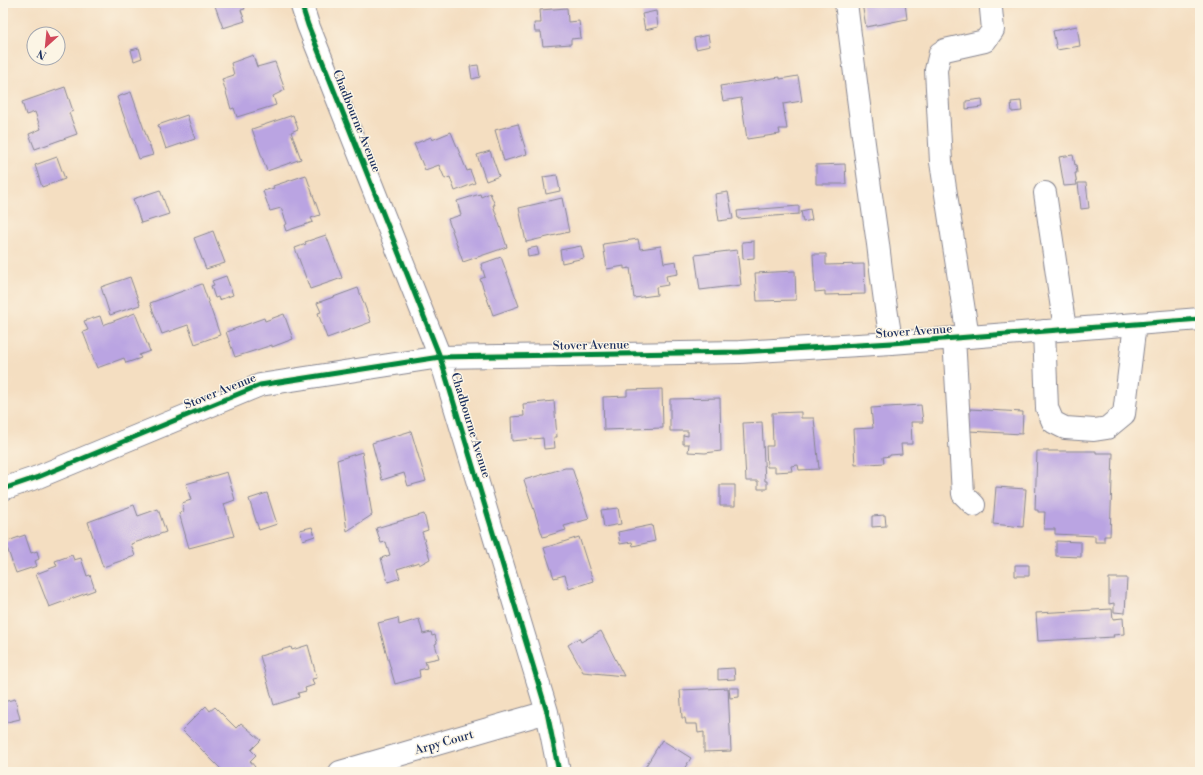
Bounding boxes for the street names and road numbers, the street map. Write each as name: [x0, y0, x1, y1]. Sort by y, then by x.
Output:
street label: Chadbourne Avenue: [329, 68, 384, 175]
street label: Stover Avenue: [875, 321, 953, 342]
street label: Stover Avenue: [553, 337, 629, 354]
street label: Stover Avenue: [182, 370, 258, 413]
street label: Chadbourne Avenue: [447, 371, 494, 480]
street label: Arpy Court: [412, 727, 476, 758]

